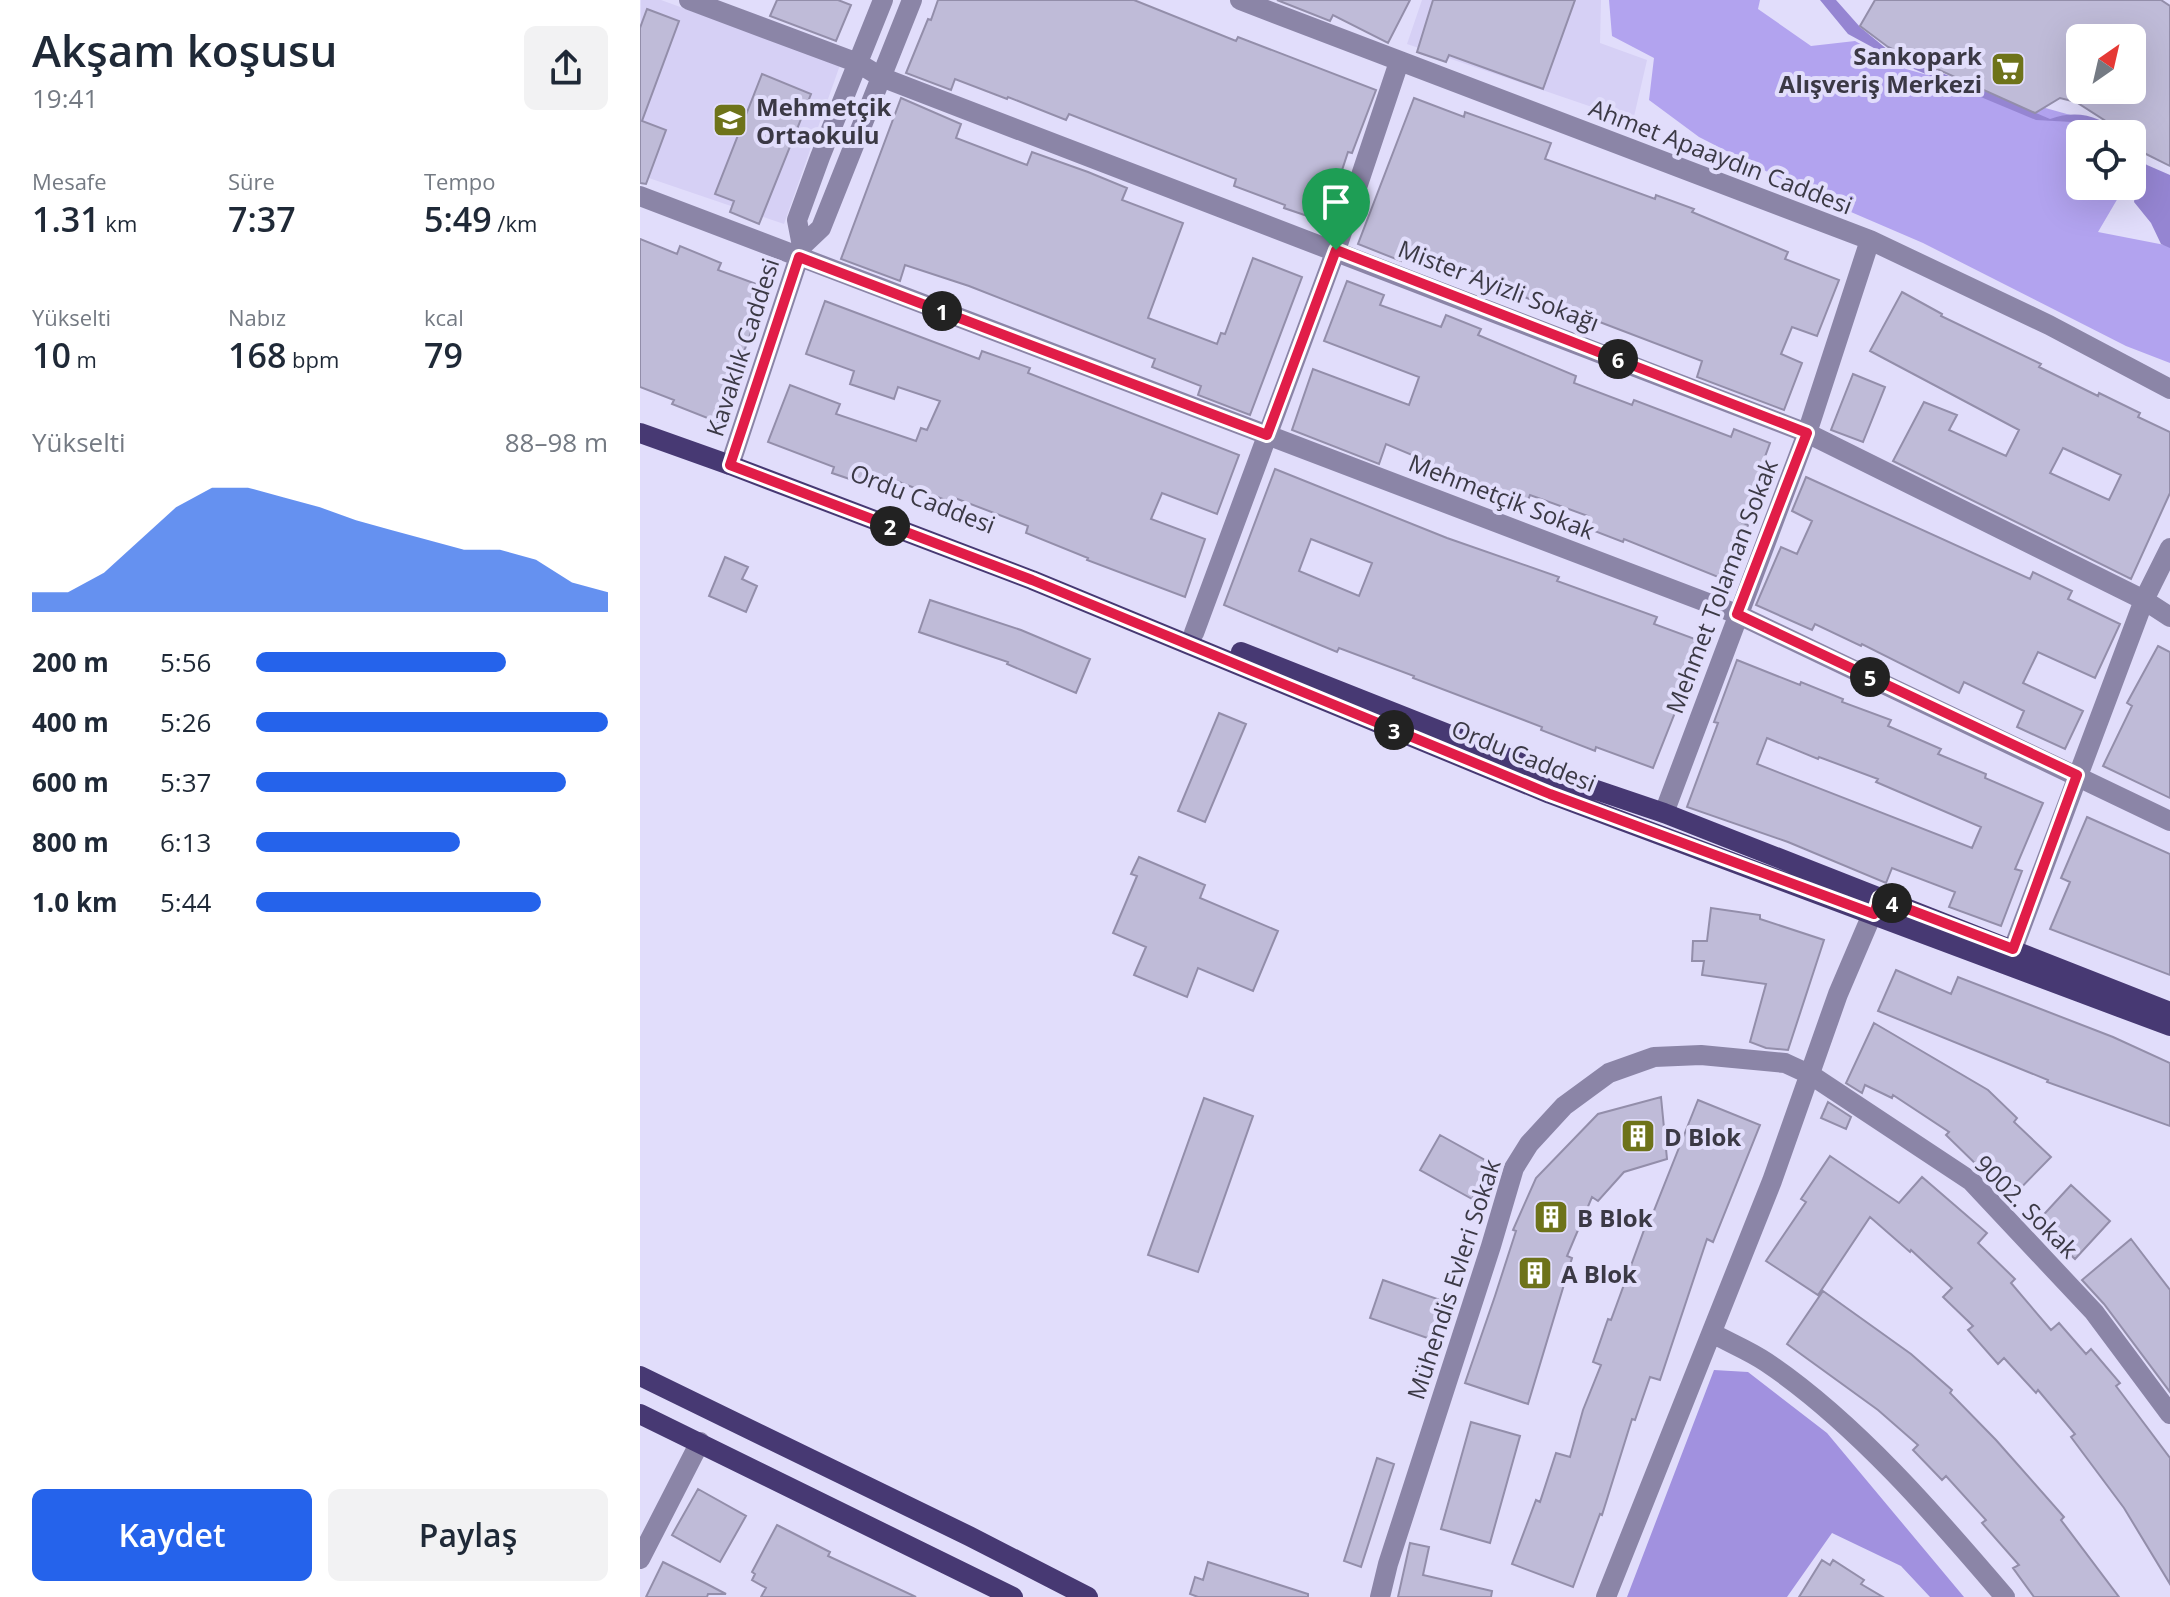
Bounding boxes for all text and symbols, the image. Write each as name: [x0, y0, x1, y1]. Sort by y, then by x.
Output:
text: Akşam koşusu: [32, 20, 337, 80]
north arrow: [2066, 24, 2146, 104]
map controls: [2066, 24, 2146, 200]
button: share: [524, 26, 608, 110]
place label: Sankopark Alışveriş Merkezi: [1779, 39, 1982, 100]
supermarket icon: Sankopark Alışveriş Merkezi: [1989, 50, 2027, 88]
text: 19:41: [32, 80, 98, 116]
place label: Mehmetçik Ortaokulu: [756, 90, 891, 151]
street label: Ahmet Apaaydın Caddesi: [1585, 91, 1857, 221]
school or university icon: Mehmetçik Ortaokulu: [711, 101, 749, 139]
button: locate: [2066, 120, 2146, 200]
text: Mesafe: [32, 166, 107, 196]
text: Süre: [228, 166, 275, 196]
text: Tempo: [424, 166, 496, 196]
pin: [1302, 168, 1370, 250]
icon: arrive: [1314, 180, 1358, 224]
text: 1.31: [32, 196, 100, 242]
text: 7:37: [228, 196, 296, 242]
text: 5:49: [424, 196, 492, 242]
text: km: [100, 208, 137, 238]
text: /km: [492, 208, 537, 238]
street label: Mister Ayizli Sokağı: [1394, 231, 1604, 339]
street label: Kavaklık Caddesi: [698, 254, 786, 440]
pin: 1: [922, 291, 962, 331]
text: 1: [936, 296, 948, 326]
text: Yükselti: [32, 302, 111, 332]
text: Nabız: [228, 302, 286, 332]
text: kcal: [424, 302, 464, 332]
text: 10: [32, 332, 71, 378]
text: 168: [228, 332, 286, 378]
text: 79: [424, 332, 463, 378]
pin: 6: [1598, 339, 1638, 379]
text: m: [71, 344, 97, 374]
text: bpm: [286, 344, 339, 374]
text: 6: [1612, 344, 1624, 374]
text: Yükselti: [32, 424, 126, 460]
text: 88–98 m: [505, 424, 608, 460]
street label: Mehmetçik Sokak: [1404, 445, 1600, 547]
street label: Mehmet Tolaman Sokak: [1657, 454, 1785, 718]
street label: Ordu Caddesi: [846, 455, 1000, 541]
pin: 2: [870, 506, 910, 546]
text: 2: [884, 511, 896, 541]
text: 200 m: [32, 644, 109, 680]
text: 5:56: [160, 644, 211, 680]
pin: 5: [1850, 657, 1890, 697]
text: 5: [1864, 662, 1876, 692]
text: 400 m: [32, 704, 109, 740]
text: 5:26: [160, 704, 211, 740]
pin: 3: [1374, 710, 1414, 750]
street label: Ordu Caddesi: [1447, 711, 1601, 799]
text: 3: [1388, 715, 1400, 745]
text: 600 m: [32, 764, 109, 800]
text: 5:37: [160, 764, 211, 800]
text: 800 m: [32, 824, 109, 860]
text: 6:13: [160, 824, 211, 860]
pin: 4: [1872, 883, 1912, 923]
text: 1.0 km: [32, 884, 118, 920]
text: 5:44: [160, 884, 211, 920]
text: 4: [1886, 888, 1898, 918]
building icon: D Blok: [1619, 1117, 1657, 1155]
place label: D Blok: [1664, 1120, 1741, 1153]
street label: 9002. Sokak: [1968, 1147, 2086, 1265]
street label: Mühendis Evleri Sokak: [1399, 1154, 1508, 1403]
building icon: B Blok: [1532, 1198, 1570, 1236]
place label: B Blok: [1577, 1201, 1653, 1234]
building icon: A Blok: [1516, 1254, 1554, 1292]
place label: A Blok: [1561, 1257, 1637, 1290]
button: Kaydet: [32, 1489, 312, 1581]
button: Paylaş: [328, 1489, 608, 1581]

